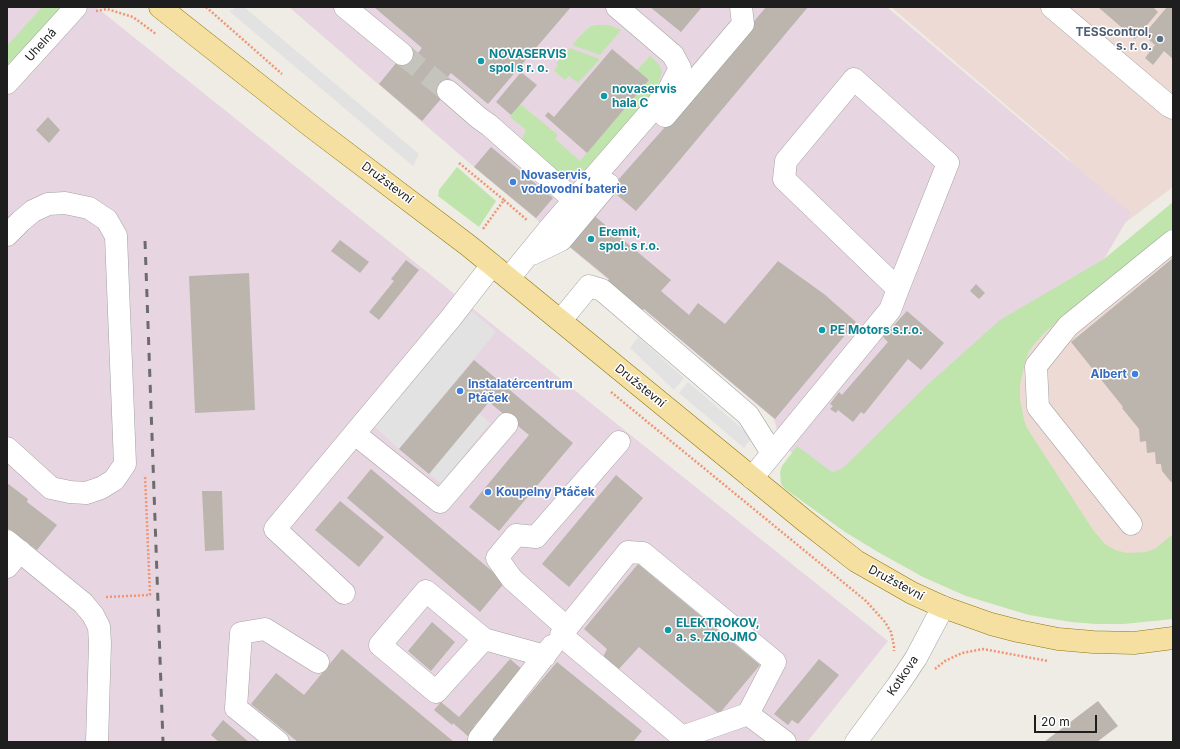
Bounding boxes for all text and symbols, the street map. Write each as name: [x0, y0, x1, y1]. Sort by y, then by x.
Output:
street label: Uhelná: [22, 25, 60, 65]
place label: TESScontrol, s. r. o.: [1075, 25, 1152, 53]
marker: TESScontrol, s. r. o.: [1155, 34, 1165, 44]
place label: NOVASERVIS spol s r. o.: [489, 47, 567, 75]
marker: NOVASERVIS spol s r. o.: [476, 56, 486, 66]
place label: novaservis hala C: [612, 82, 677, 110]
marker: novaservis hala C: [599, 91, 609, 101]
street label: Družstevní: [358, 159, 416, 207]
place label: Novaservis, vodovodní baterie: [521, 168, 627, 196]
marker: Novaservis, vodovodní baterie: [508, 177, 518, 187]
place label: Eremit, spol. s r.o.: [599, 225, 660, 253]
marker: Eremit, spol. s r.o.: [586, 234, 596, 244]
place label: PE Motors s.r.o.: [830, 323, 923, 337]
marker: PE Motors s.r.o.: [817, 325, 827, 335]
street label: Družstevní: [612, 361, 668, 411]
place label: Albert: [1091, 367, 1127, 381]
marker: Albert: [1130, 369, 1140, 379]
place label: Instalatércentrum Ptáček: [468, 377, 573, 405]
marker: Instalatércentrum Ptáček: [455, 386, 465, 396]
place label: Koupelny Ptáček: [496, 485, 595, 499]
marker: Koupelny Ptáček: [483, 487, 493, 497]
street label: Družstevní: [866, 562, 926, 604]
place label: ELEKTROKOV, a. s. ZNOJMO: [676, 616, 760, 644]
marker: ELEKTROKOV, a. s. ZNOJMO: [663, 625, 673, 635]
street label: Kotkova: [884, 653, 922, 699]
scale bar: [1036, 707, 1099, 733]
text: 20 m: [1041, 714, 1070, 729]

